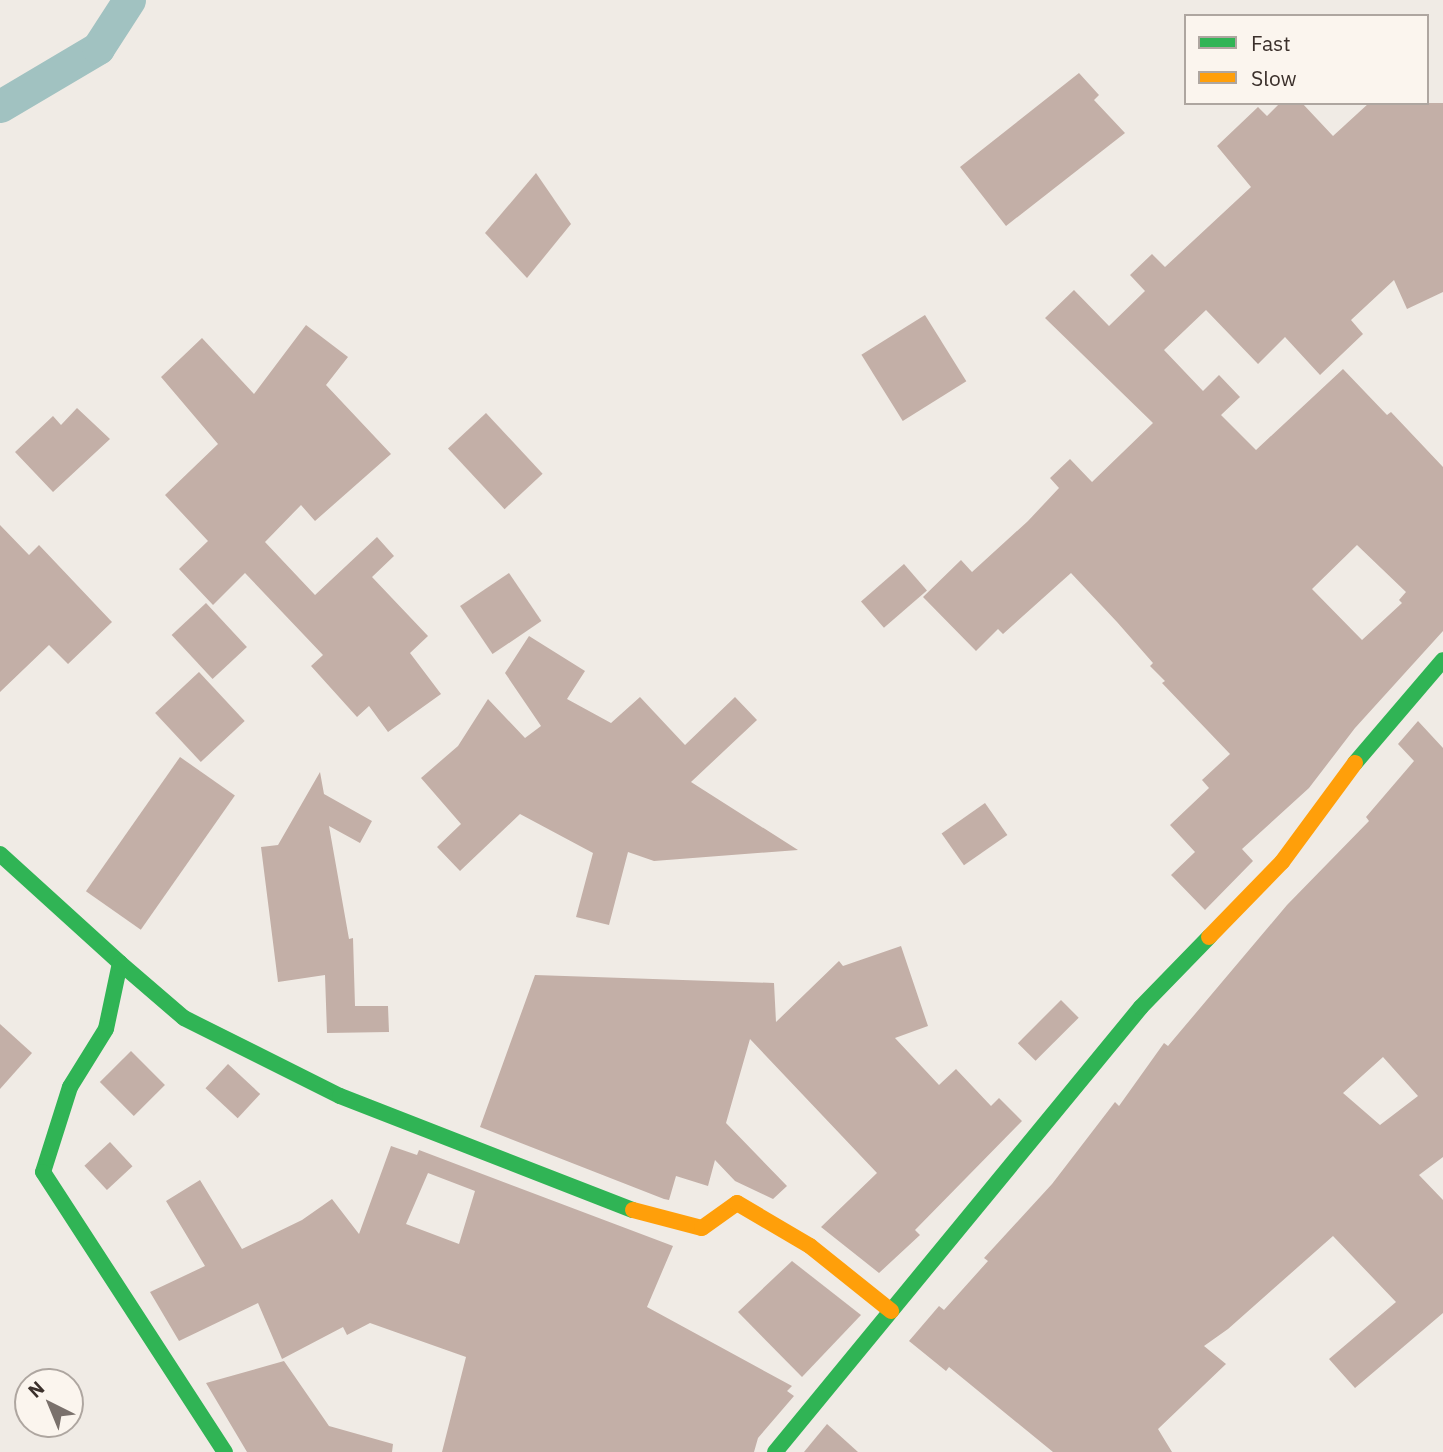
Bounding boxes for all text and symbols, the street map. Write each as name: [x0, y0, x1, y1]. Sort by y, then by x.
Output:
legend: [1184, 14, 1429, 105]
text: Fast: [1251, 29, 1291, 57]
text: Slow: [1251, 64, 1297, 92]
north arrow: [14, 1368, 84, 1438]
text: N: [23, 1376, 49, 1403]

